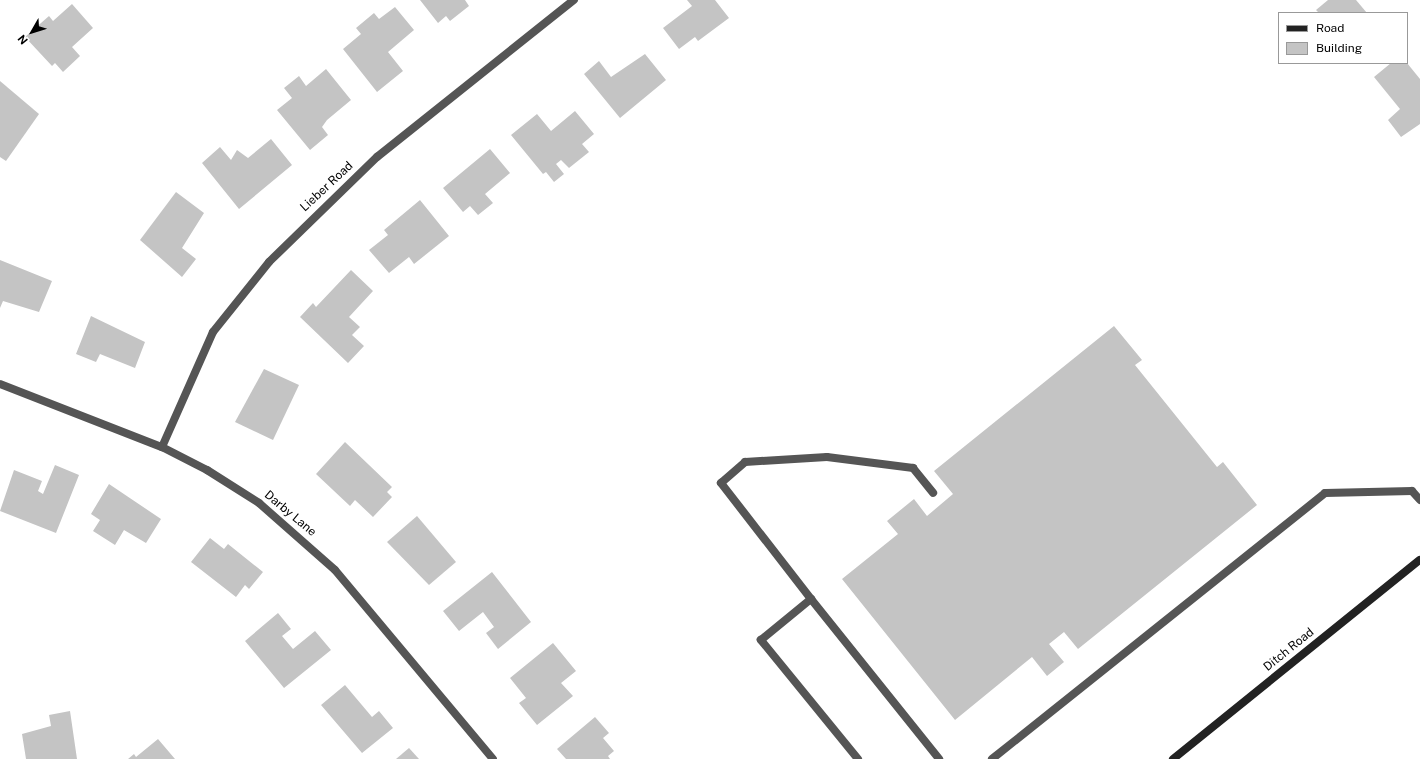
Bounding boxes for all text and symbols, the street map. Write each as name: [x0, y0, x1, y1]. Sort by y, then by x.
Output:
north arrow: [12, 12, 52, 52]
legend: [1278, 12, 1408, 64]
text: Road: [1316, 21, 1344, 35]
text: N: [15, 32, 30, 47]
text: Building: [1316, 41, 1362, 55]
street label: Lieber Road: [298, 159, 356, 215]
street label: Darby Lane: [261, 488, 319, 540]
street label: Ditch Road: [1261, 625, 1317, 675]

